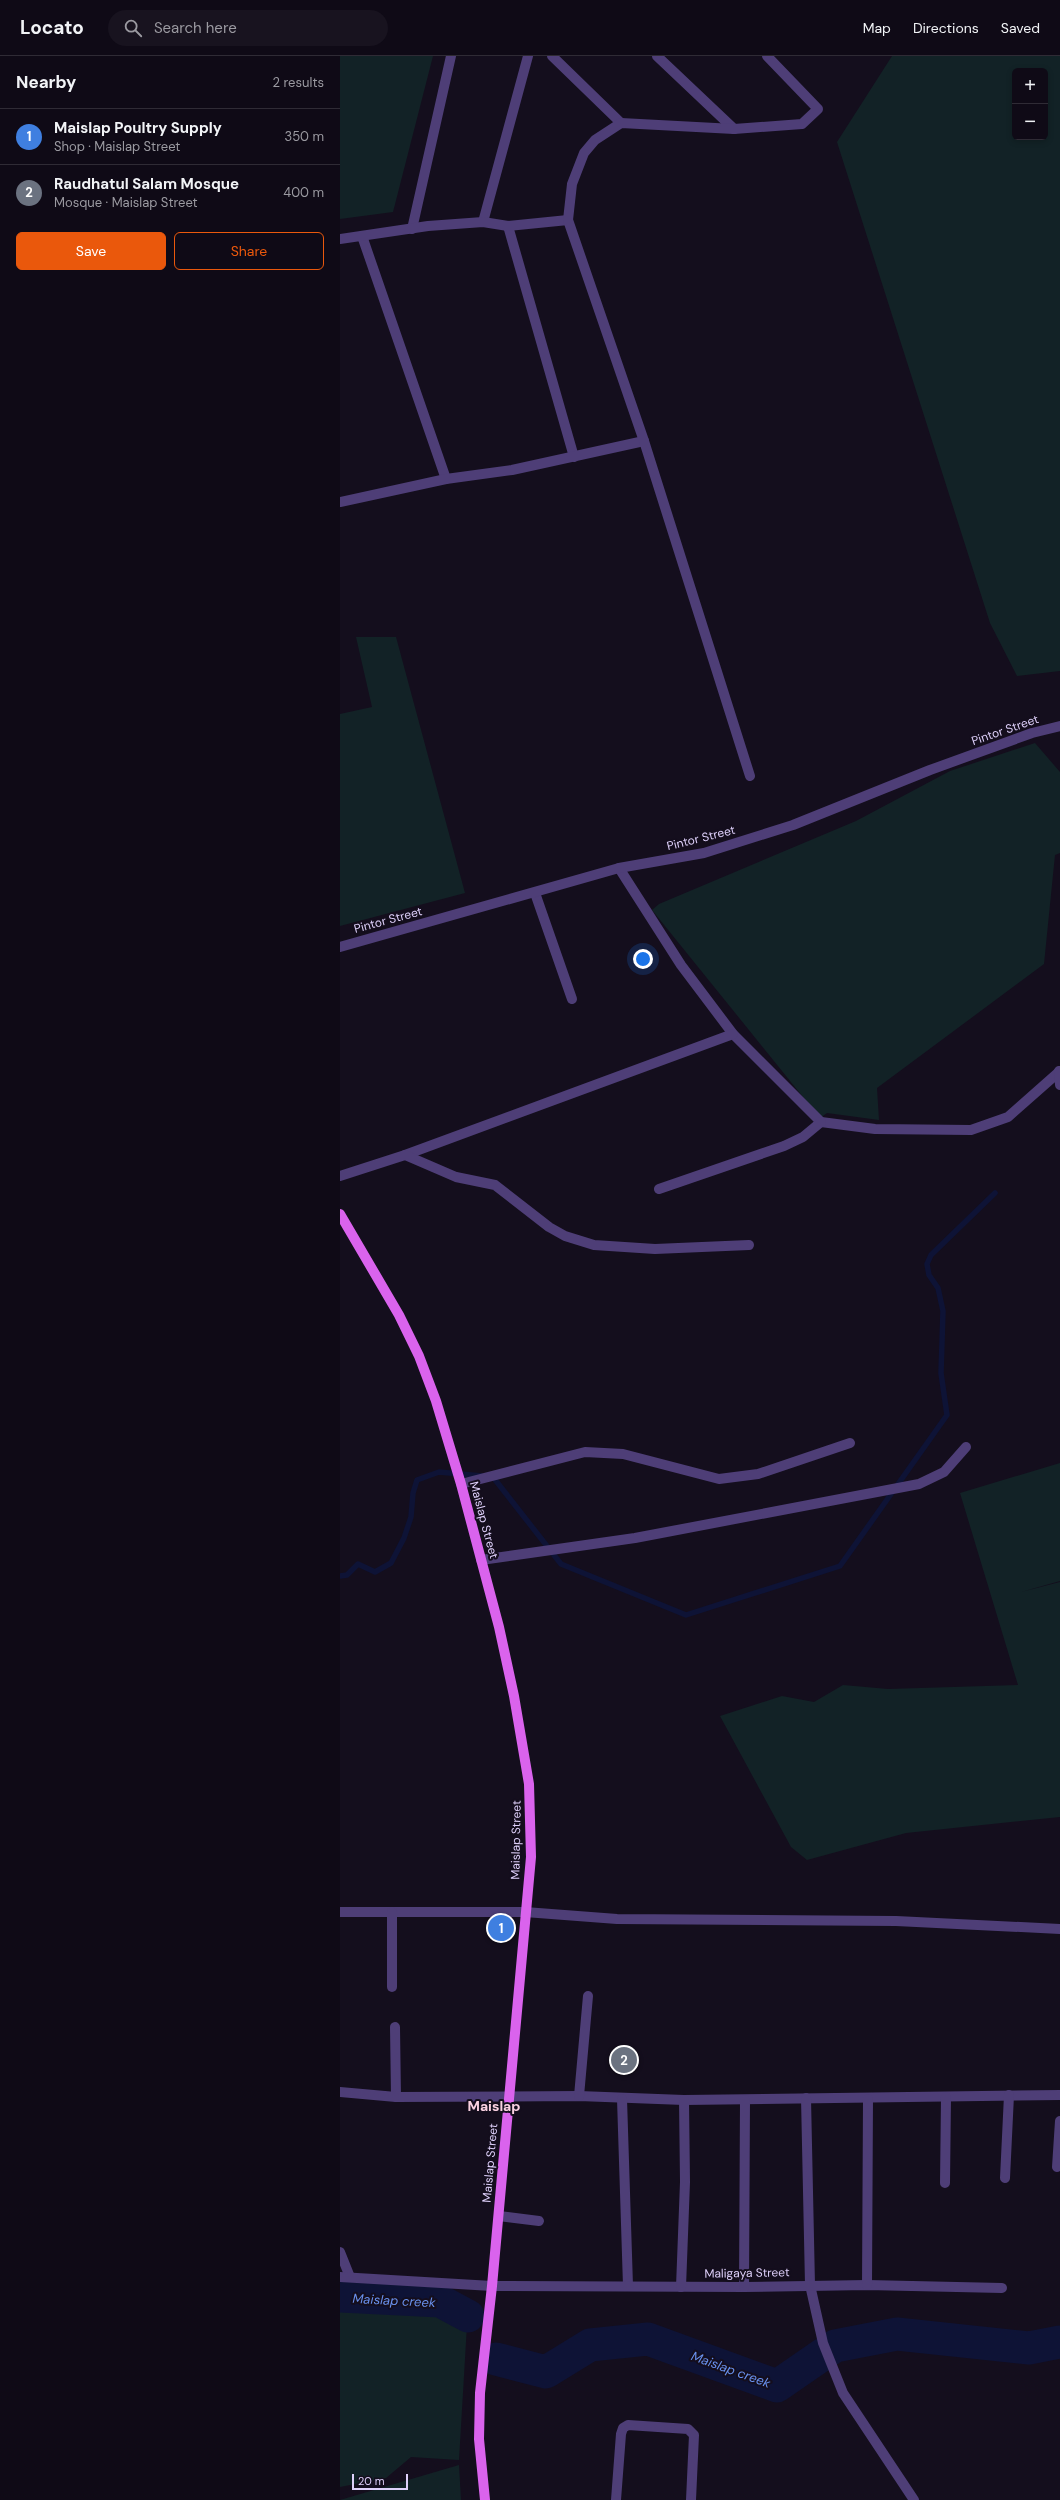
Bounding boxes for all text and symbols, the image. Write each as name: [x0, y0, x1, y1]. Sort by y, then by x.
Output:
search box: [108, 10, 388, 46]
text: Locato: [20, 15, 84, 40]
icon: search: [122, 17, 144, 39]
text: Search here: [154, 18, 237, 38]
text: Map: [863, 19, 891, 37]
text: Directions: [913, 19, 979, 37]
text: Saved: [1001, 19, 1040, 37]
map controls: [1012, 68, 1048, 140]
button: +: [1012, 68, 1048, 104]
text: Nearby: [16, 71, 76, 93]
text: 2 results: [273, 74, 324, 91]
button: −: [1012, 104, 1048, 140]
text: Maislap Poultry Supply: [54, 118, 222, 138]
text: 1: [27, 128, 31, 145]
text: 350 m: [284, 128, 324, 145]
text: Shop · Maislap Street: [54, 138, 180, 155]
text: Raudhatul Salam Mosque: [54, 174, 239, 194]
text: 2: [25, 184, 33, 201]
text: 400 m: [283, 184, 324, 201]
text: Mosque · Maislap Street: [54, 194, 198, 211]
button: Save: [16, 232, 166, 270]
button: Share: [174, 232, 324, 270]
street label: Pintor Street: [969, 711, 1041, 749]
street label: Pintor Street: [665, 822, 737, 854]
street label: Pintor Street: [352, 903, 424, 937]
your location: [633, 949, 653, 969]
street label: Maislap Street: [466, 1480, 502, 1561]
street label: Maislap Street: [507, 1800, 525, 1880]
pin: 1: [488, 1913, 514, 1943]
pin: 2: [611, 2045, 637, 2075]
district label: Maislap: [467, 2097, 521, 2115]
street label: Maislap Street: [479, 2122, 501, 2203]
street label: Maligaya Street: [704, 2264, 790, 2282]
water label: Maislap creek: [352, 2290, 436, 2311]
water label: Maislap creek: [689, 2347, 773, 2392]
scale bar: [352, 2472, 408, 2491]
text: 20 m: [358, 2474, 384, 2488]

